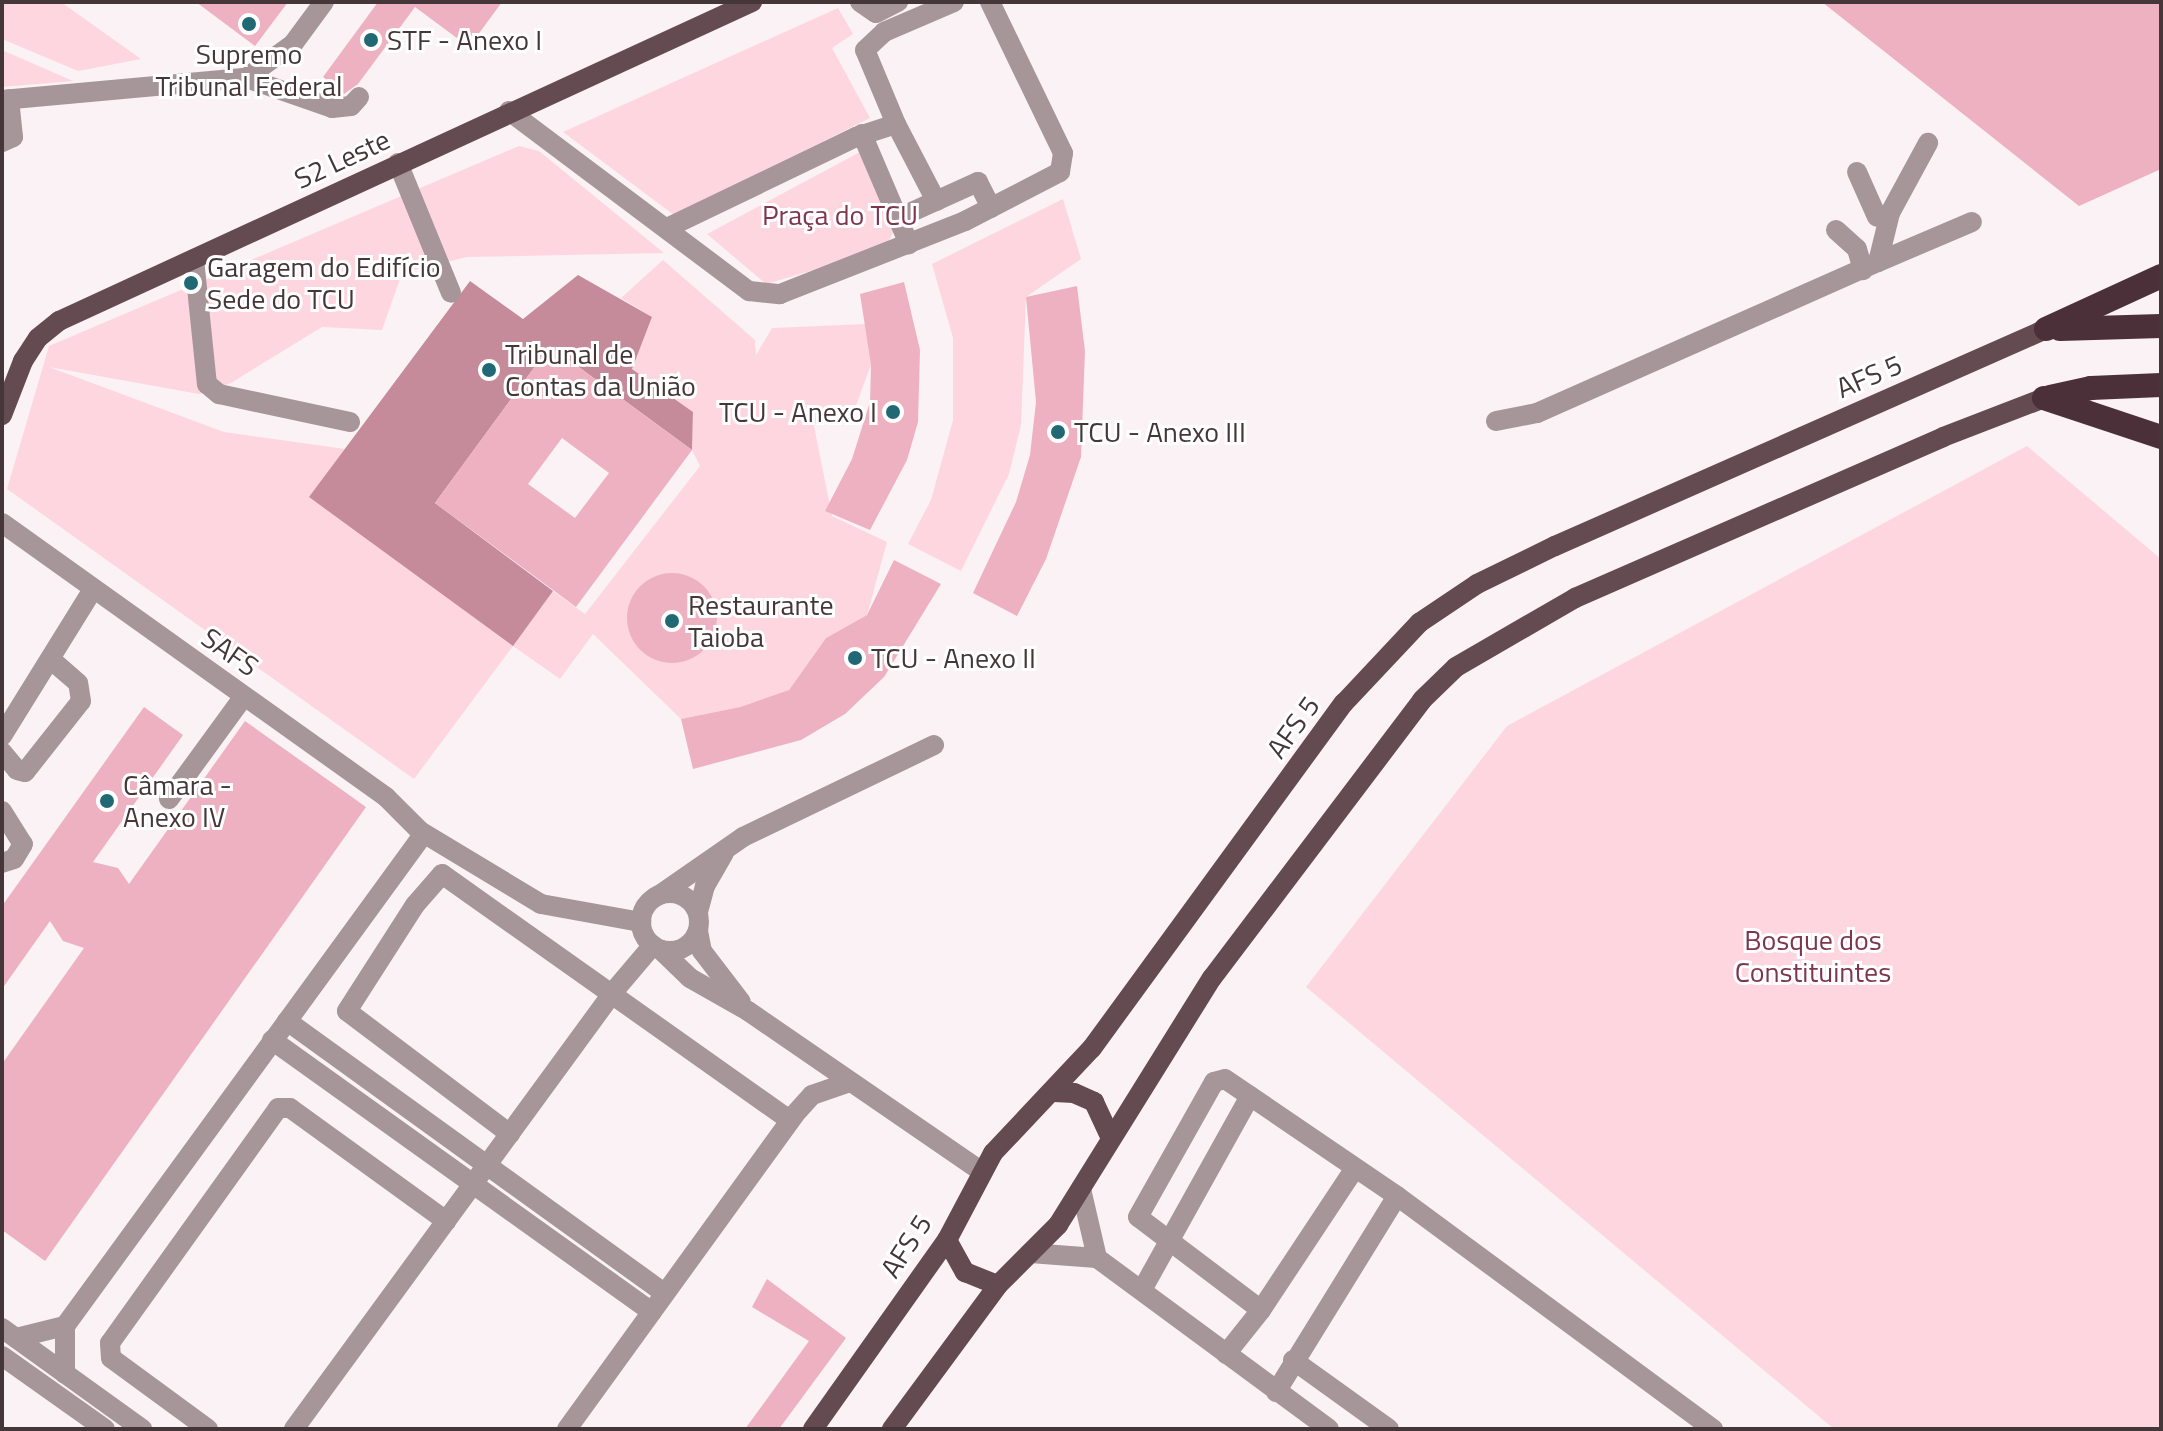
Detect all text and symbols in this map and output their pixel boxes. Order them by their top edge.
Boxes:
marker: Supremo Tribunal Federal [240,15,258,33]
place label: STF - Anexo I [387,23,542,57]
marker: STF - Anexo I [362,31,380,49]
place label: Supremo Tribunal Federal [156,37,342,103]
street label: S2 Leste [289,122,395,196]
park label: Praça do TCU [762,198,918,232]
place label: Garagem do Edifício Sede do TCU [207,250,441,316]
marker: Garagem do Edifício Sede do TCU [182,274,200,292]
place label: Tribunal de Contas da União [505,337,696,403]
street label: AFS 5 [1831,347,1907,405]
marker: Tribunal de Contas da União [480,361,498,379]
place label: TCU - Anexo I [719,395,877,429]
marker: TCU - Anexo I [884,403,902,421]
place label: TCU - Anexo III [1074,415,1246,449]
marker: TCU - Anexo III [1049,423,1067,441]
place label: Restaurante Taioba [688,588,834,654]
marker: Restaurante Taioba [663,612,681,630]
street label: SAFS [195,621,265,683]
place label: TCU - Anexo II [871,641,1036,675]
marker: TCU - Anexo II [846,649,864,667]
street label: AFS 5 [1259,690,1327,764]
place label: Câmara - Anexo IV [123,768,232,834]
marker: Câmara - Anexo IV [98,792,116,810]
park label: Bosque dos Constituintes [1735,923,1891,989]
street label: AFS 5 [873,1208,939,1284]

